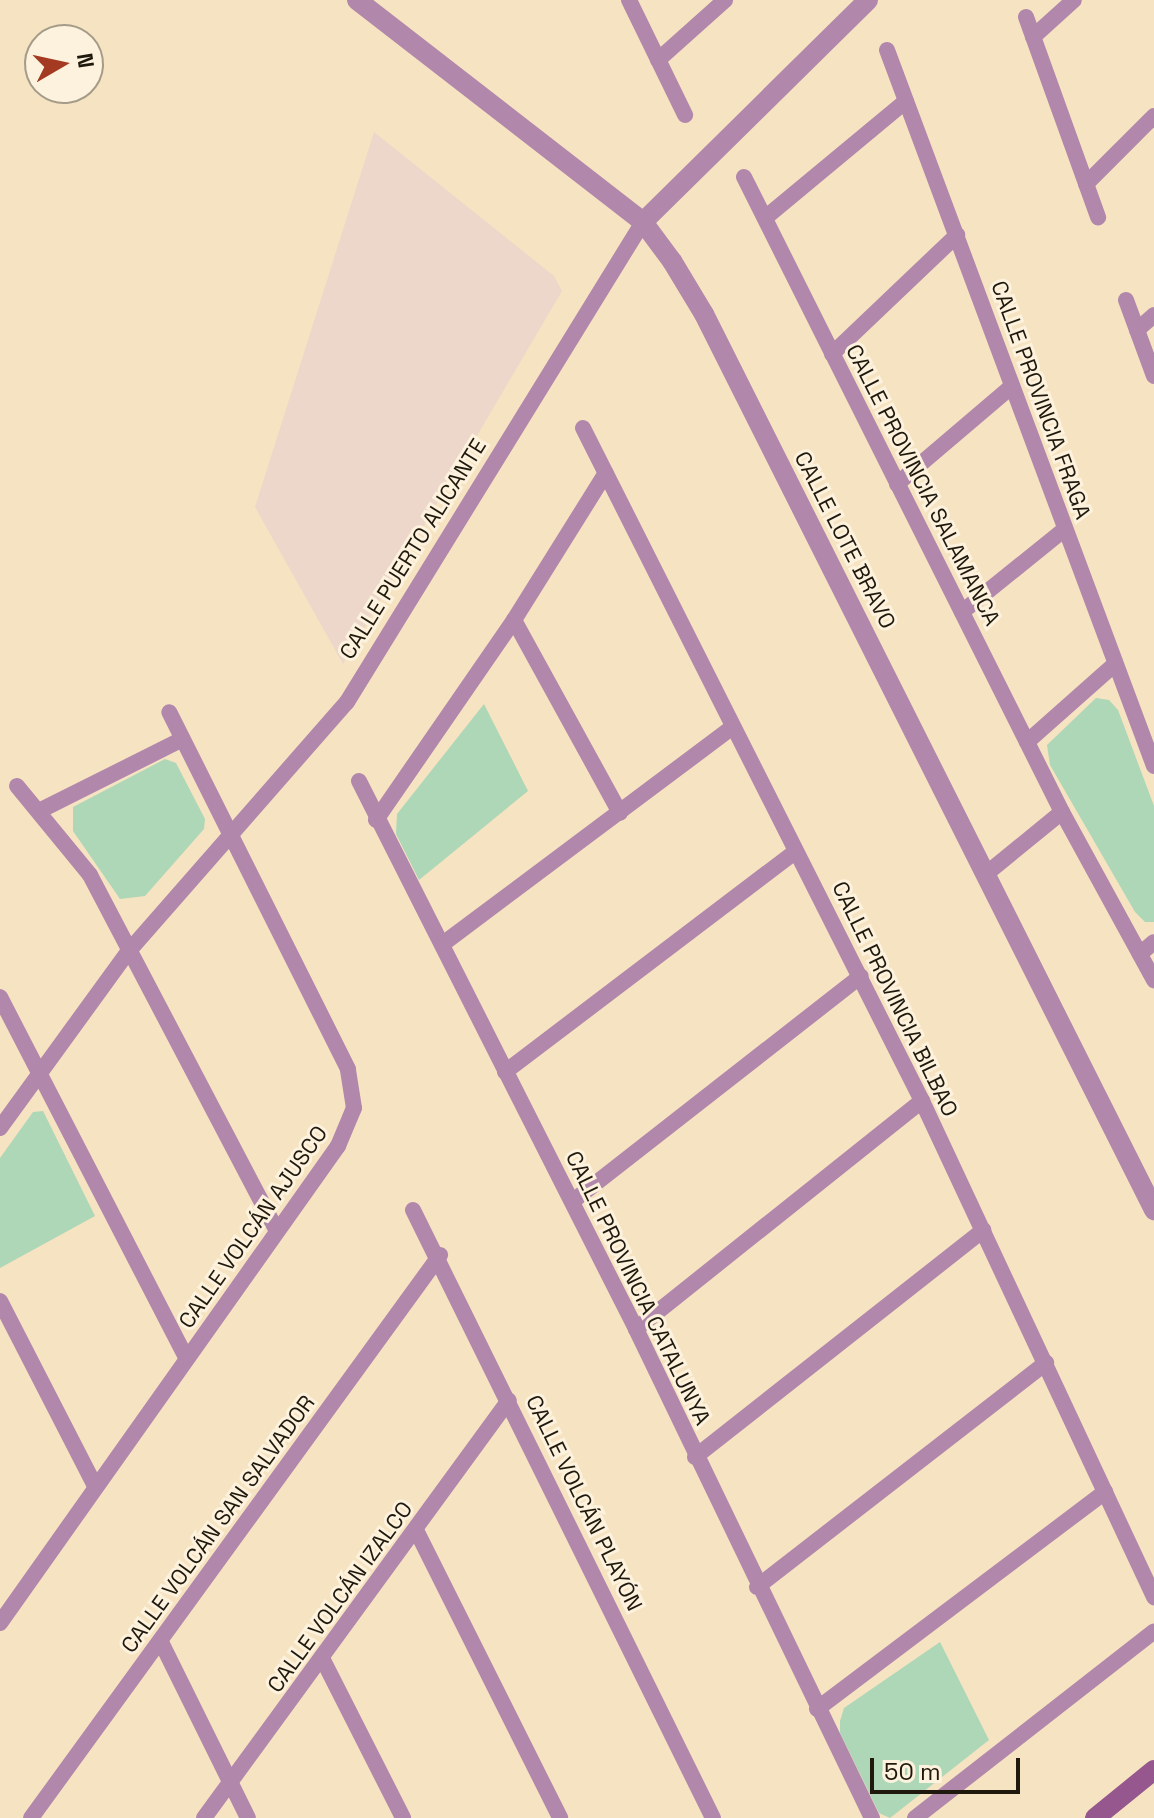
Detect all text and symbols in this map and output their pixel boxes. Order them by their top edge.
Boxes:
north arrow [24,24,104,104]
text: N [71,51,101,70]
street label: CALLE PROVINCIA FRAGA [986,277,1096,523]
street label: CALLE PROVINCIA SALAMANCA [840,340,1006,630]
street label: CALLE PUERTO ALICANTE [334,434,492,664]
street label: CALLE LOTE BRAVO [789,447,901,633]
street label: CALLE PROVINCIA BILBAO [826,877,964,1121]
street label: CALLE VOLCÁN AJUSCO [173,1121,333,1333]
street label: CALLE PROVINCIA CATALUNYA [560,1147,716,1429]
street label: CALLE VOLCÁN SAN SALVADOR [116,1390,320,1658]
street label: CALLE VOLCÁN PLAYÓN [520,1391,648,1615]
street label: CALLE VOLCÁN IZALCO [262,1496,418,1698]
scale bar [874,1742,1024,1792]
text: 50 m [884,1756,941,1787]

